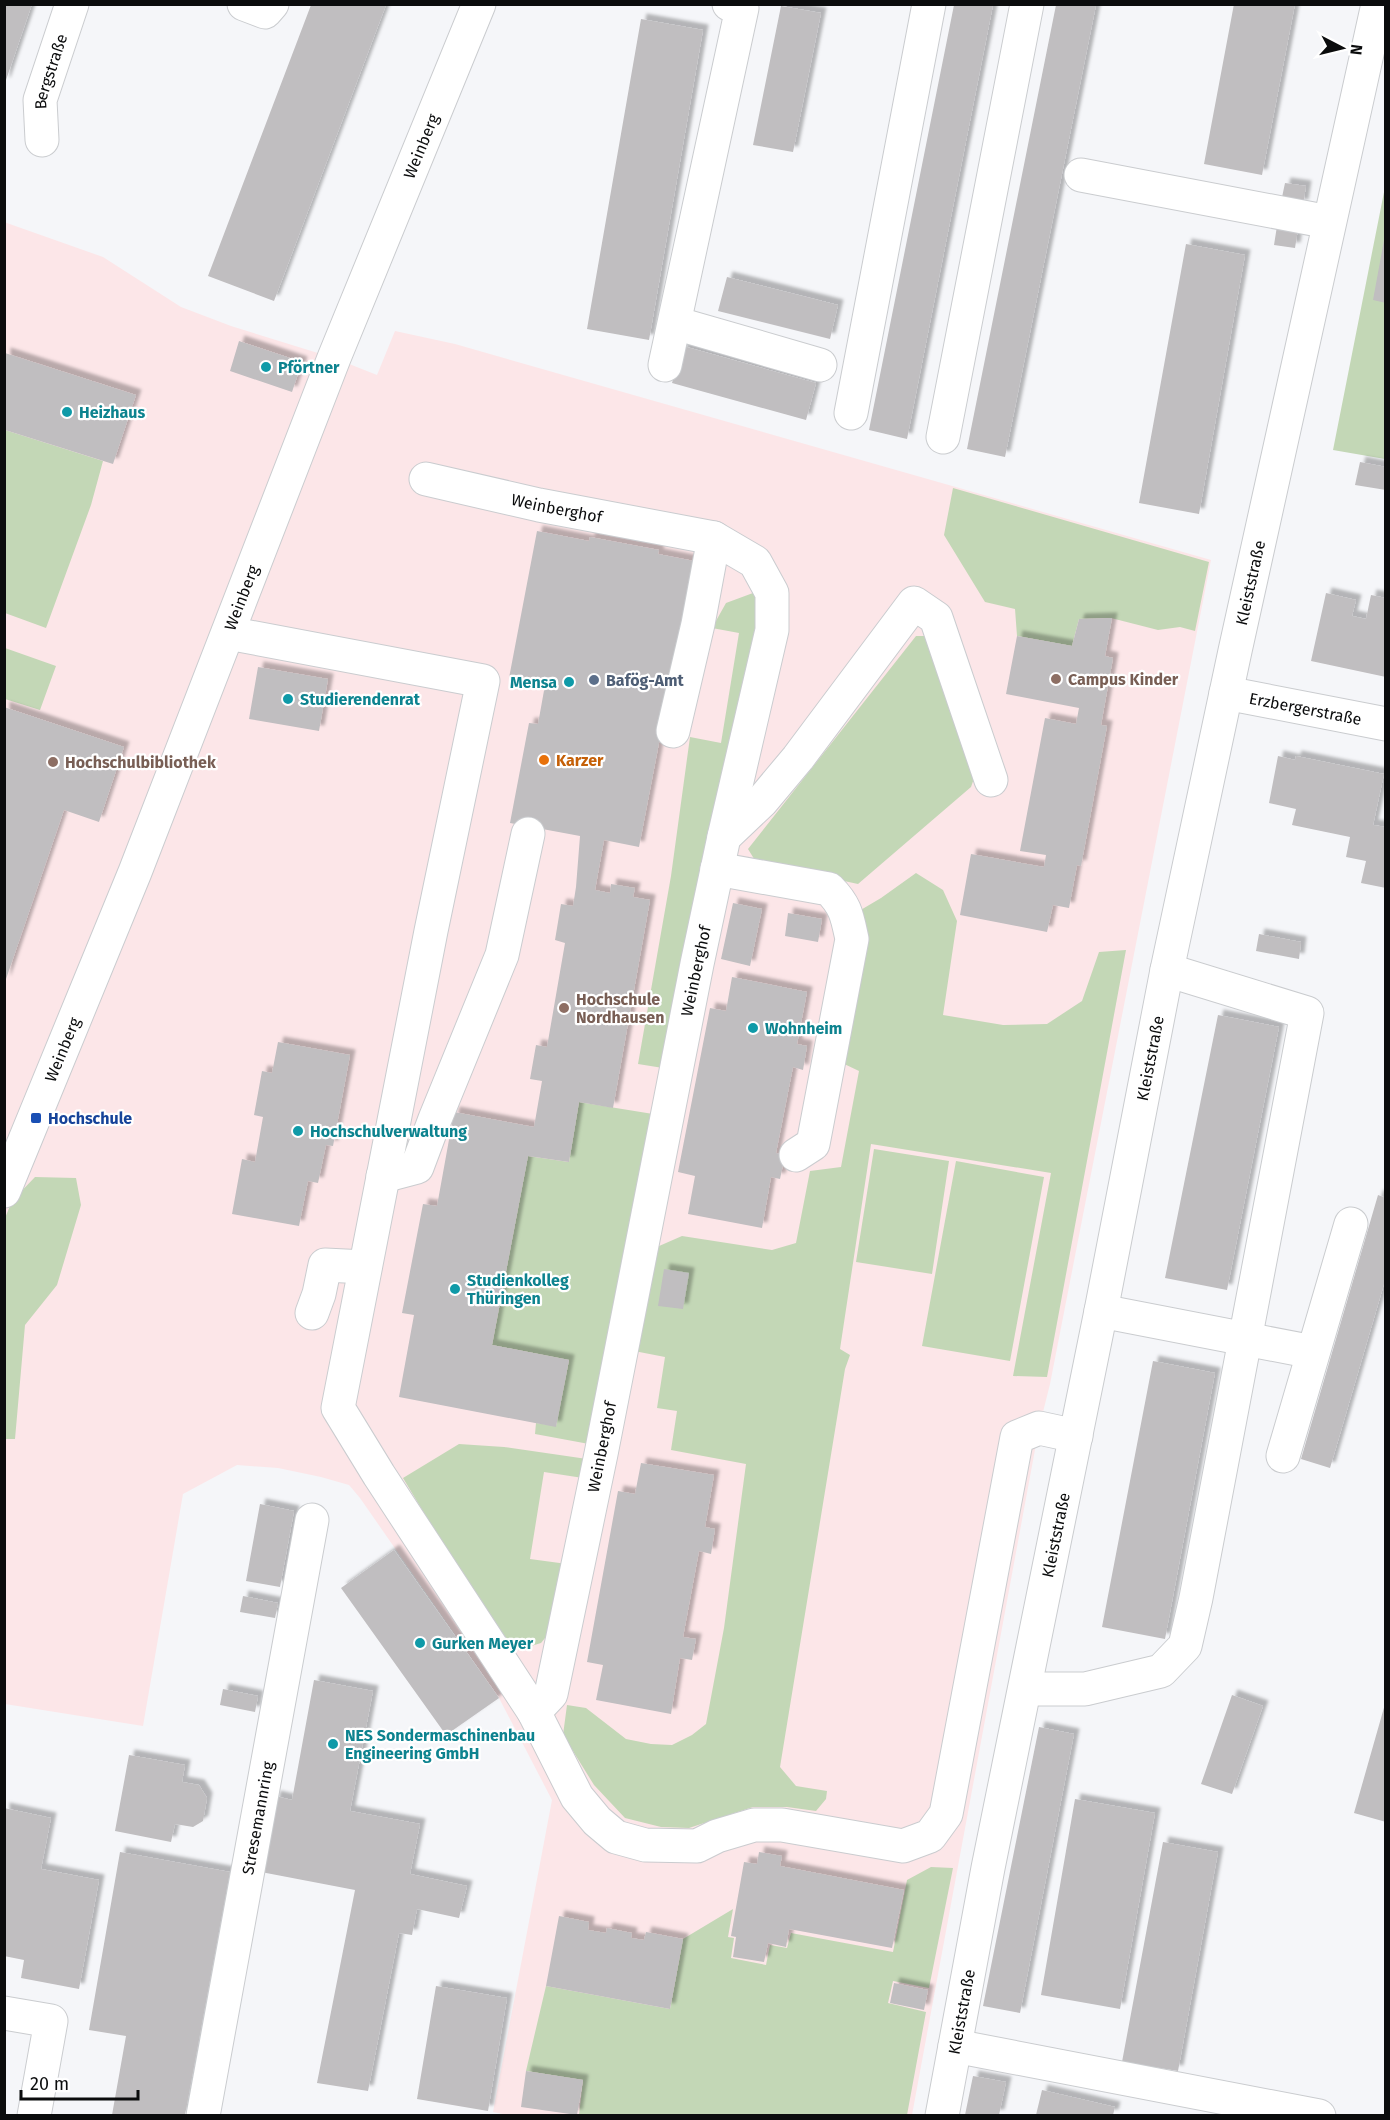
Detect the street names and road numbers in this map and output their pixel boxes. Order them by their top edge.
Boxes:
street label: Bergstraße [30,31,71,110]
street label: Weinberg [399,110,443,181]
street label: Weinberghof [509,489,605,527]
street label: Kleiststraße [1231,538,1269,627]
street label: Weinberg [220,562,263,633]
street label: Erzbergerstraße [1248,688,1363,729]
street label: Weinberghof [677,922,715,1018]
street label: Weinberg [40,1014,84,1085]
street label: Kleiststraße [1132,1014,1167,1102]
street label: Weinberghof [584,1398,620,1494]
street label: Kleiststraße [1038,1491,1073,1579]
street label: Stresemannring [238,1759,277,1876]
street label: Kleiststraße [944,1968,979,2056]

